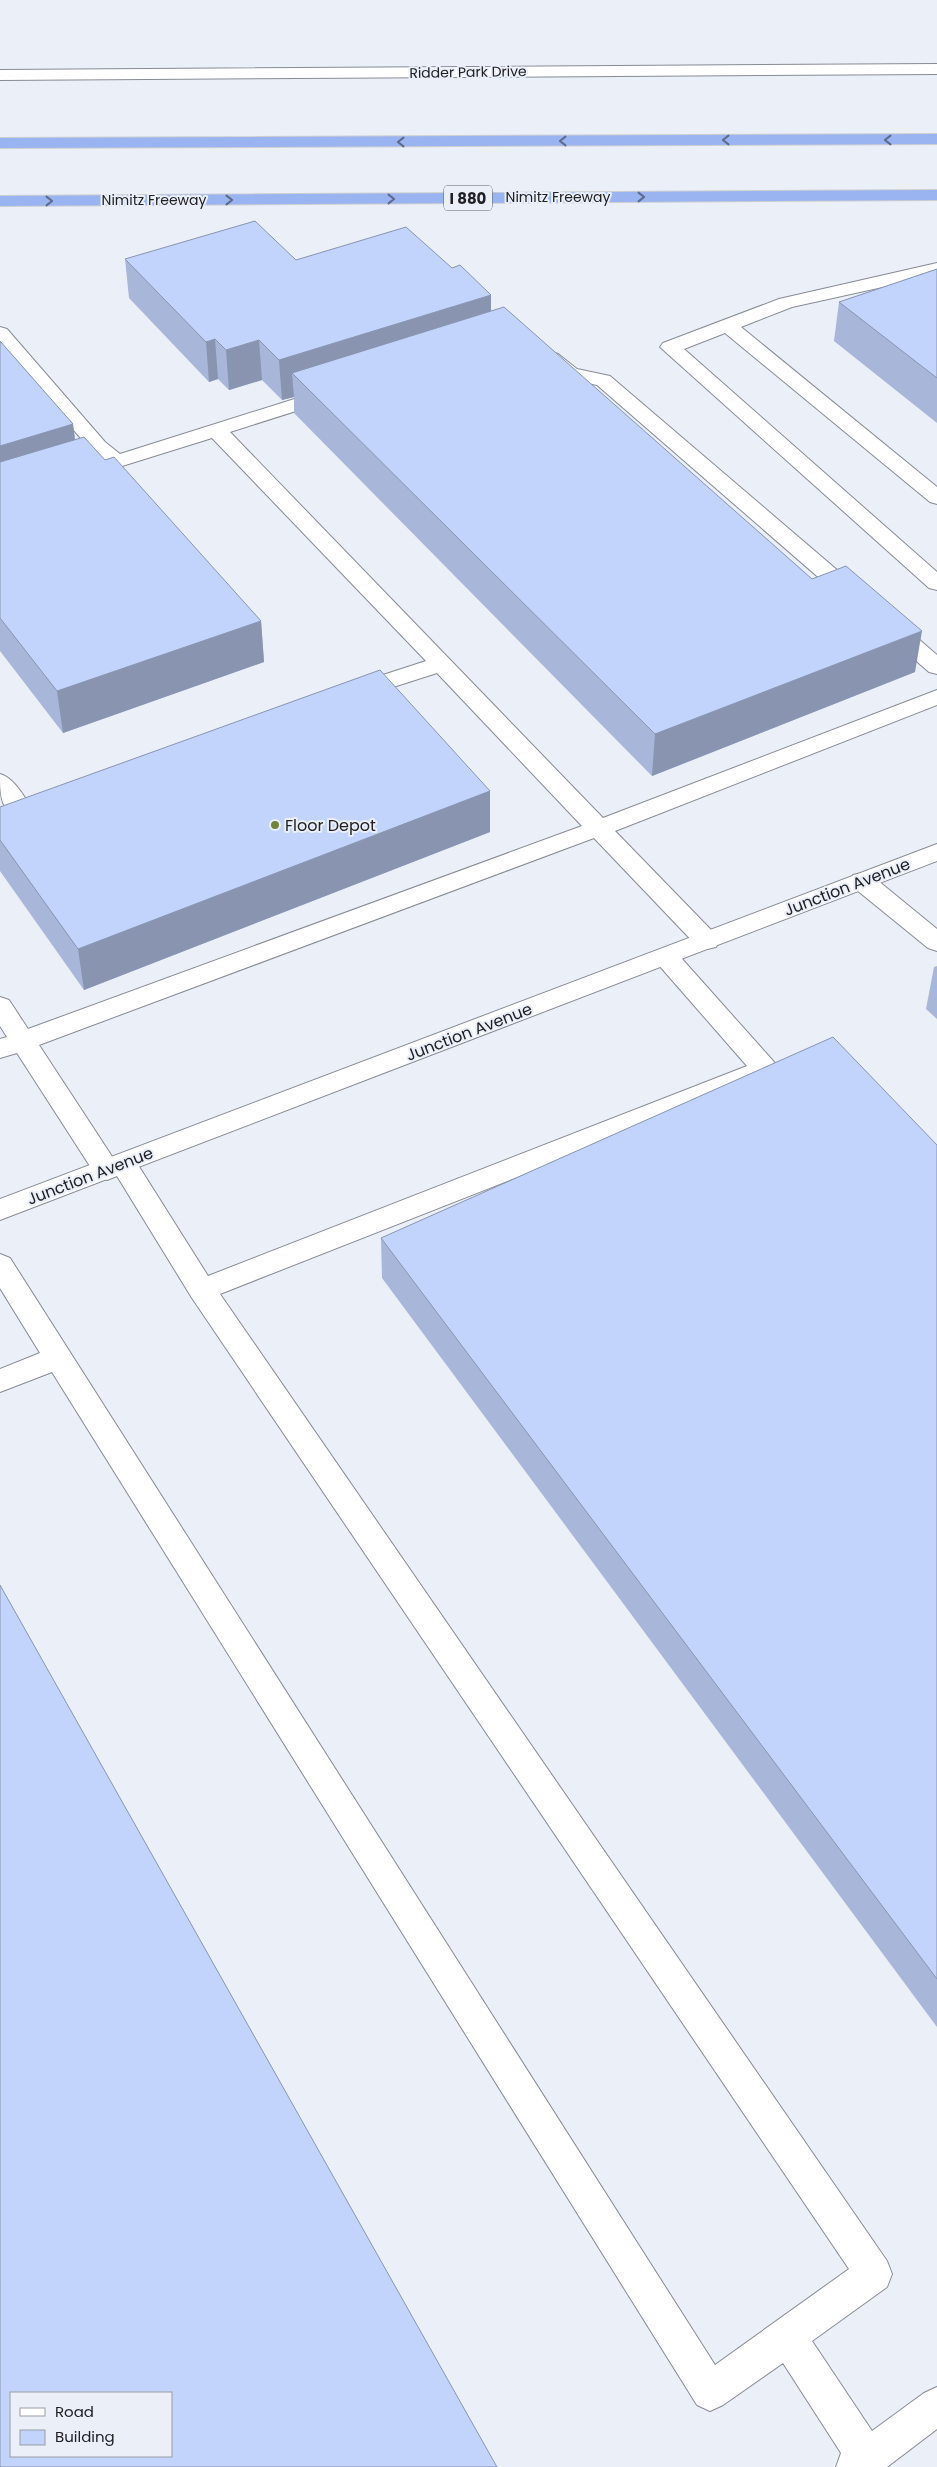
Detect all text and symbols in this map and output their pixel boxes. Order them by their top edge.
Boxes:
street label: Ridder Park Drive [409,61,527,83]
one-way arrow [722,135,730,145]
one-way arrow [884,135,892,145]
one-way arrow [559,136,567,146]
one-way arrow [397,137,404,147]
road number: I 880 [444,186,492,210]
street label: Nimitz Freeway [506,187,611,207]
street label: Nimitz Freeway [102,190,207,210]
one-way arrow [638,192,645,202]
one-way arrow [388,194,395,204]
one-way arrow [225,195,233,205]
one-way arrow [45,196,53,206]
place label: Floor Depot [285,814,376,837]
marker: Floor Depot [269,819,281,831]
street label: Junction Avenue [781,852,913,922]
street label: Junction Avenue [403,997,535,1067]
street label: Junction Avenue [24,1141,156,1211]
legend [10,2392,172,2457]
text: Road [55,2401,94,2422]
text: Building [55,2426,115,2447]

